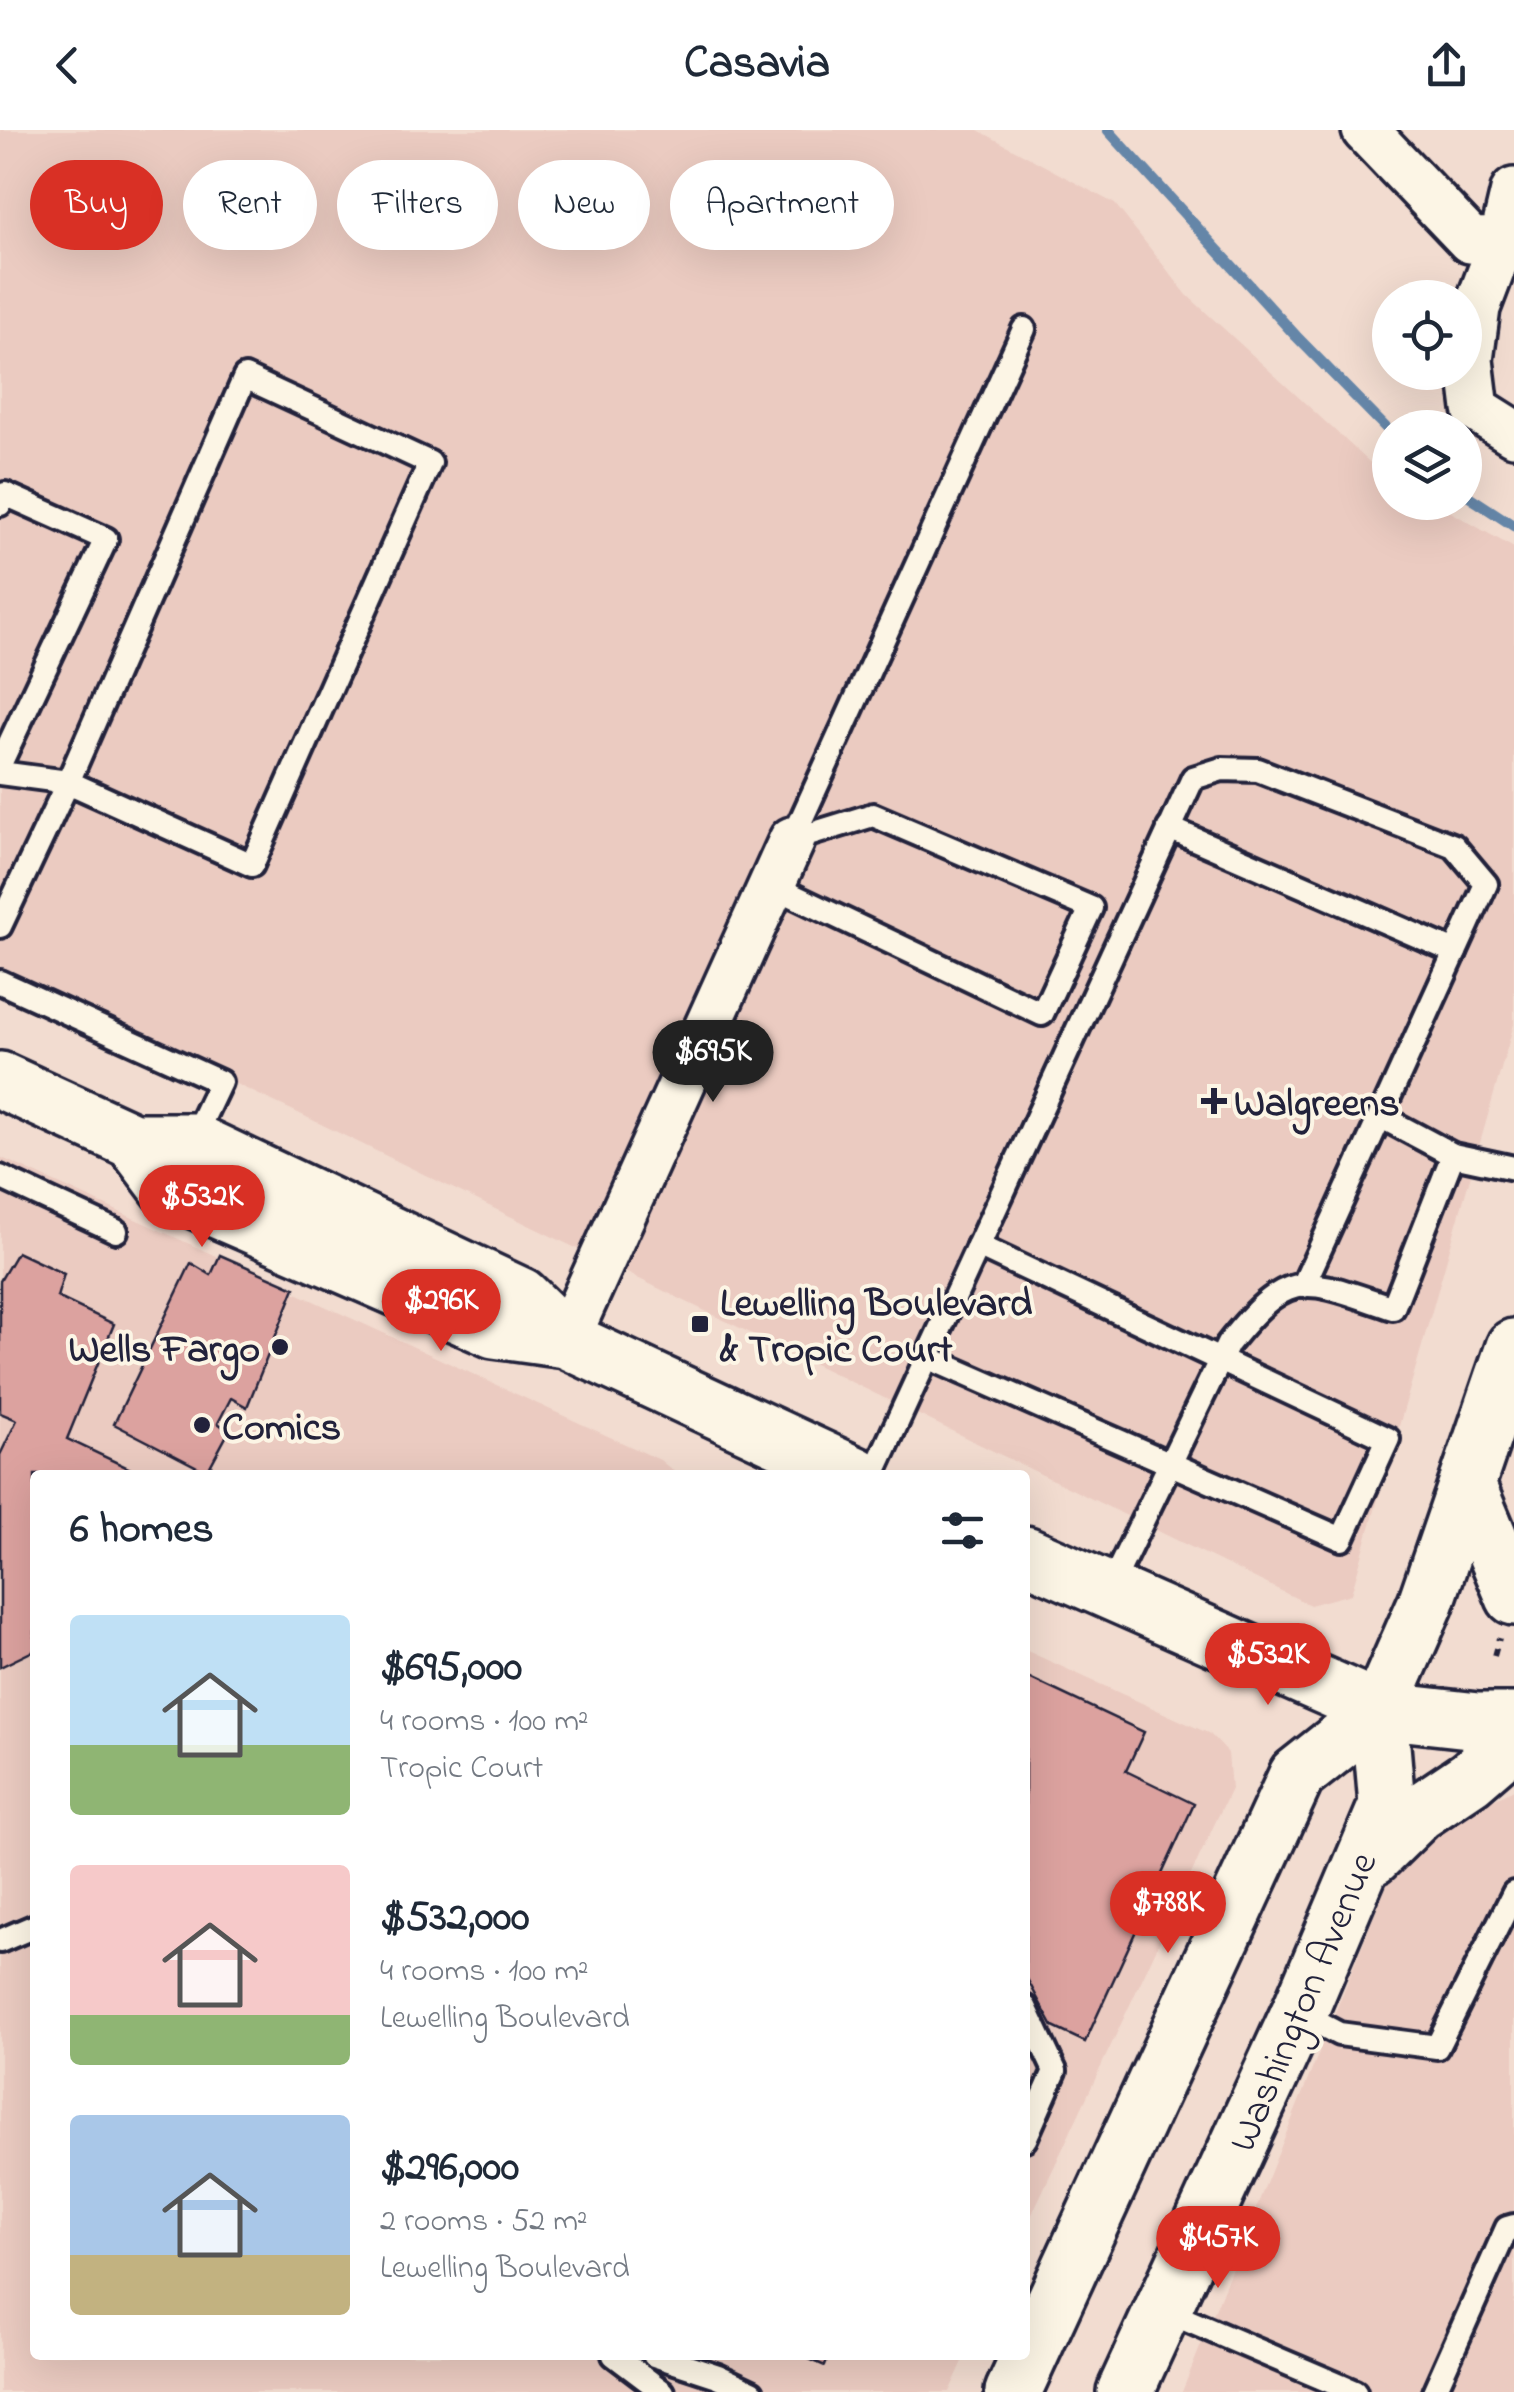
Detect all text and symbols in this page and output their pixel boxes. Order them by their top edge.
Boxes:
text: Casavia [684,32,830,98]
icon: back [40,38,95,93]
icon: share [1419,38,1474,93]
chip: Buy [30,160,163,250]
chip: Rent [183,160,317,250]
chip: Filters [337,160,498,250]
chip: New [518,160,650,250]
chip: Apartment [670,160,894,250]
map controls [1372,280,1482,520]
button: locate [1372,280,1482,390]
button: layers [1372,410,1482,520]
pin: $695K [643,1020,783,1105]
text: $695K [675,1029,751,1076]
place label: Walgreens [1234,1076,1400,1135]
marker: Walgreens [1203,1090,1225,1112]
pin: $532K [132,1165,272,1250]
text: $532K [161,1174,243,1221]
pin: $296K [371,1269,511,1354]
place label: Lewelling Boulevard & Tropic Court [719,1276,1033,1381]
text: $296K [404,1278,478,1325]
marker: Lewelling Boulevard & Tropic Court [689,1313,711,1335]
place label: Wells Fargo [69,1322,260,1381]
marker: Wells Fargo [269,1336,291,1358]
place label: Comics [222,1400,341,1459]
marker: Comics [191,1414,213,1436]
text: 6 homes [70,1500,214,1561]
icon: filters [935,1503,990,1558]
pin: $532K [1198,1623,1338,1708]
text: $532K [1227,1632,1309,1679]
text: $695,000 [380,1638,522,1699]
icon: home [150,1655,270,1775]
text: 4 rooms · 100 m² [380,1699,588,1746]
text: Tropic Court [380,1746,543,1793]
street label: Washington Avenue [1215,1844,1395,2162]
pin: $788K [1098,1871,1238,1956]
text: $788K [1132,1880,1204,1927]
text: $532,000 [380,1888,529,1949]
icon: home [150,1905,270,2025]
text: 4 rooms · 100 m² [380,1949,588,1996]
text: Lewelling Boulevard [380,1996,630,2043]
text: $296,000 [380,2138,519,2199]
icon: home [150,2155,270,2275]
text: 2 rooms · 52 m² [380,2199,588,2246]
pin: $457K [1148,2206,1288,2291]
text: $457K [1178,2215,1258,2262]
text: Lewelling Boulevard [380,2246,630,2293]

